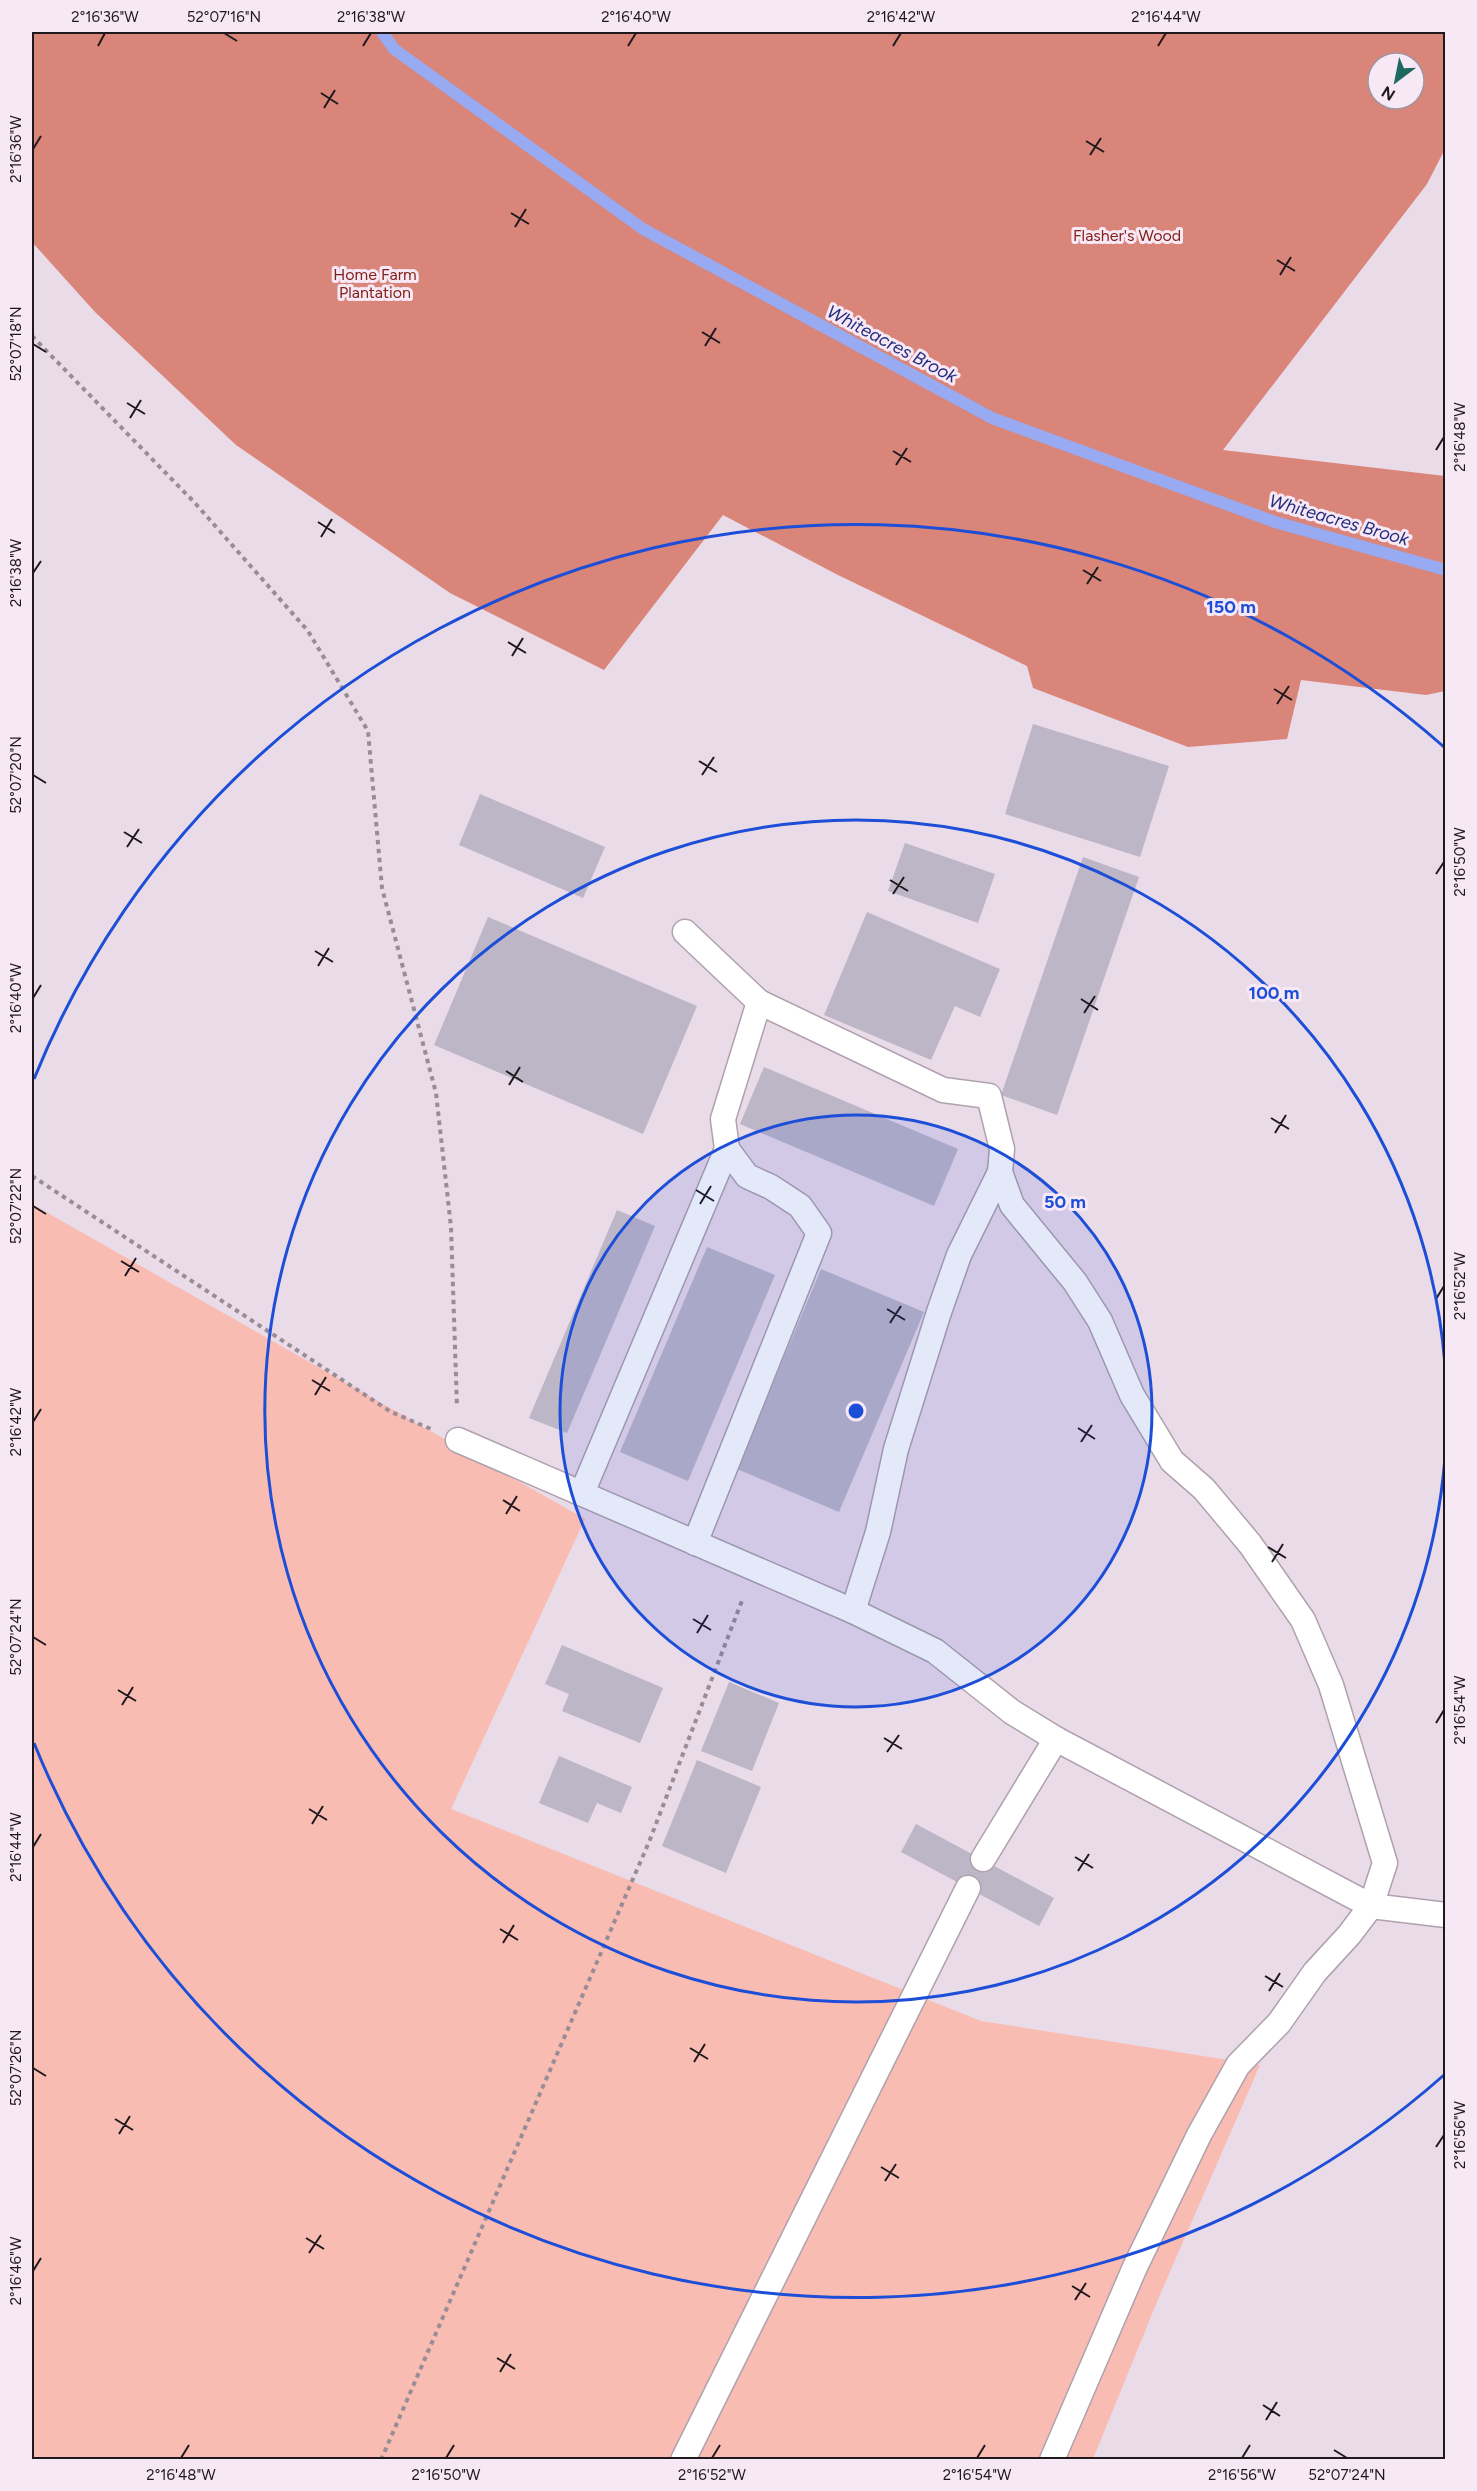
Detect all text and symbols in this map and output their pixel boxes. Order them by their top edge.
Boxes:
text: 2°16'36"W [71,8,139,26]
text: 52°07'16"N [187,8,261,26]
text: 2°16'38"W [337,8,406,26]
text: 2°16'40"W [601,8,671,26]
text: 2°16'42"W [867,8,936,26]
text: 2°16'44"W [1131,8,1201,26]
north arrow [1366,51,1426,111]
text: N [1378,82,1399,105]
text: 2°16'36"W [7,115,25,183]
park label: Flasher's Wood [1073,226,1181,245]
park label: Home Farm Plantation [333,265,417,302]
water label: Whiteacres Brook [823,300,962,388]
text: 52°07'18"N [7,306,25,382]
text: 2°16'48"W [1451,402,1469,472]
water label: Whiteacres Brook [1267,490,1413,551]
text: 2°16'38"W [7,538,25,607]
text: 150 m [1206,596,1256,618]
text: 52°07'20"N [7,736,25,814]
text: 2°16'50"W [1451,827,1469,897]
text: 2°16'40"W [7,963,25,1033]
text: 100 m [1249,982,1299,1004]
text: 52°07'22"N [7,1168,25,1244]
text: 50 m [1044,1191,1086,1213]
text: 2°16'52"W [1451,1251,1469,1320]
text: 2°16'42"W [7,1387,25,1456]
centre of rings [846,1401,866,1421]
text: 52°07'24"N [7,1598,25,1676]
text: 2°16'54"W [1451,1675,1469,1744]
text: 2°16'44"W [7,1812,25,1882]
text: 52°07'26"N [7,2030,25,2106]
text: 2°16'56"W [1451,2100,1469,2169]
text: 2°16'46"W [7,2236,25,2305]
text: 2°16'48"W [146,2466,216,2484]
text: 2°16'50"W [411,2466,481,2484]
text: 2°16'52"W [678,2466,747,2484]
text: 2°16'54"W [943,2466,1012,2484]
text: 2°16'56"W [1208,2466,1277,2484]
text: 52°07'24"N [1308,2466,1386,2484]

